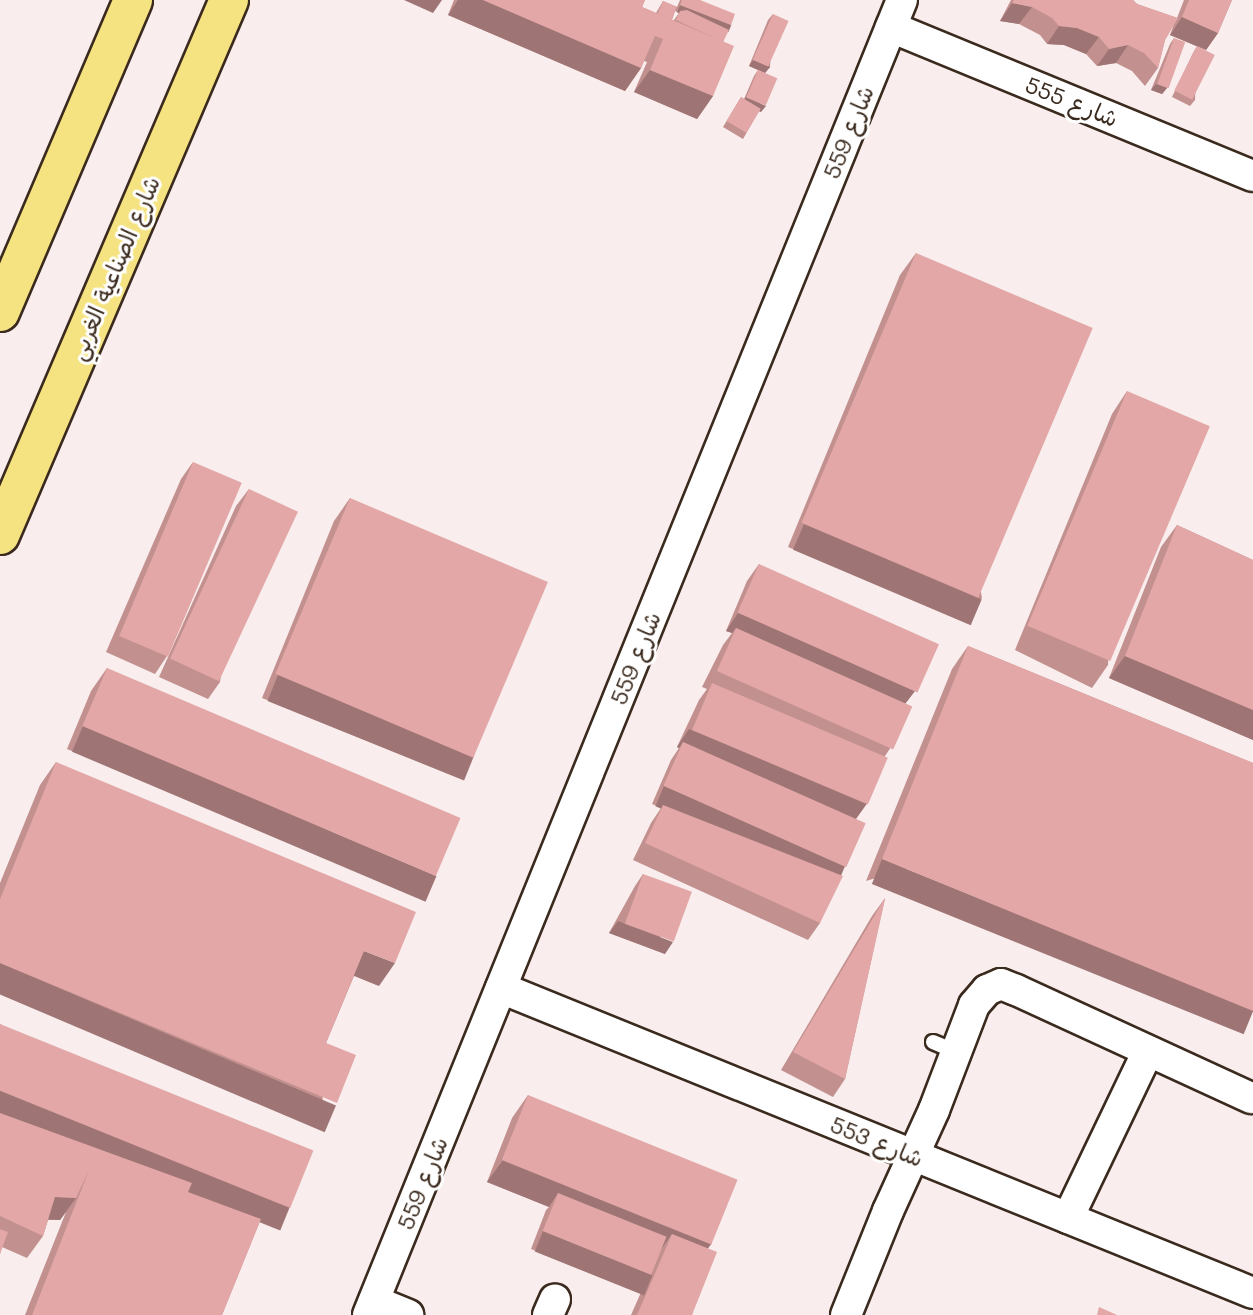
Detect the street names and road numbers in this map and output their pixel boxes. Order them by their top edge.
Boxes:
street label: شارع 555 [1022,70,1122,132]
street label: شارع 559 [817,82,879,182]
street label: شارع الصناعية الغربي [63,172,165,364]
street label: شارع 559 [604,608,666,708]
street label: شارع 553 [827,1110,927,1172]
street label: شارع 559 [391,1133,453,1233]

